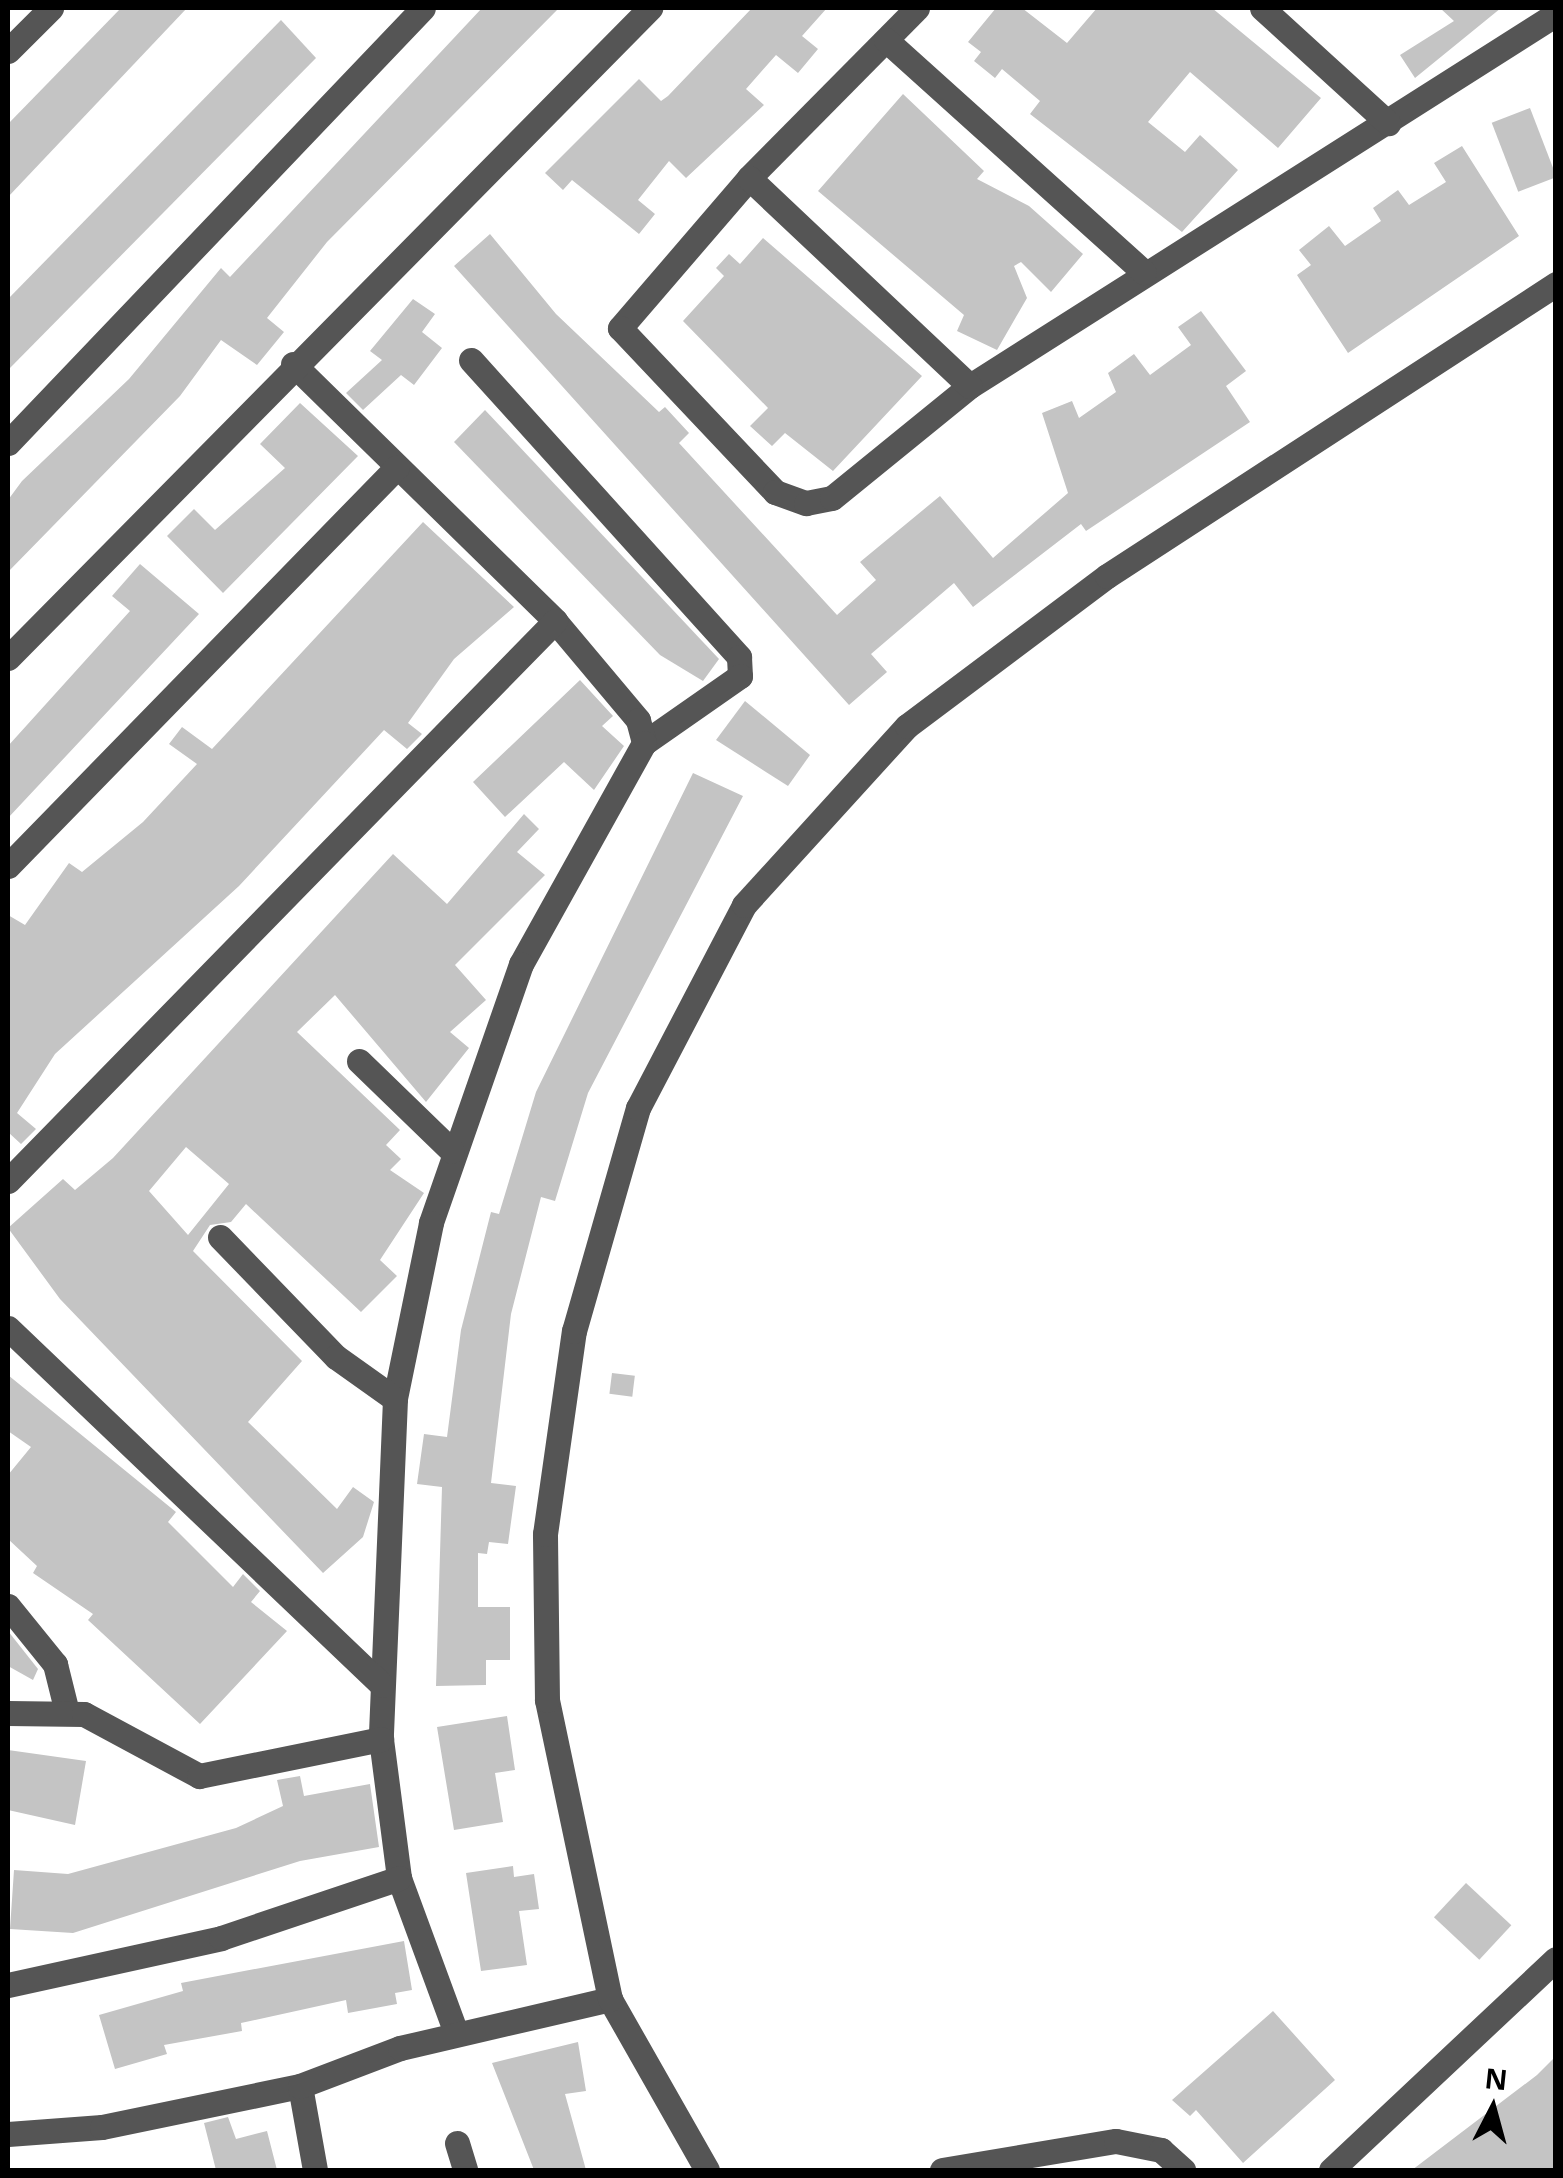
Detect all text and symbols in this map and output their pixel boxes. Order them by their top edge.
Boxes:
north arrow [1443,2058,1543,2158]
text: N [1483,2058,1509,2098]

